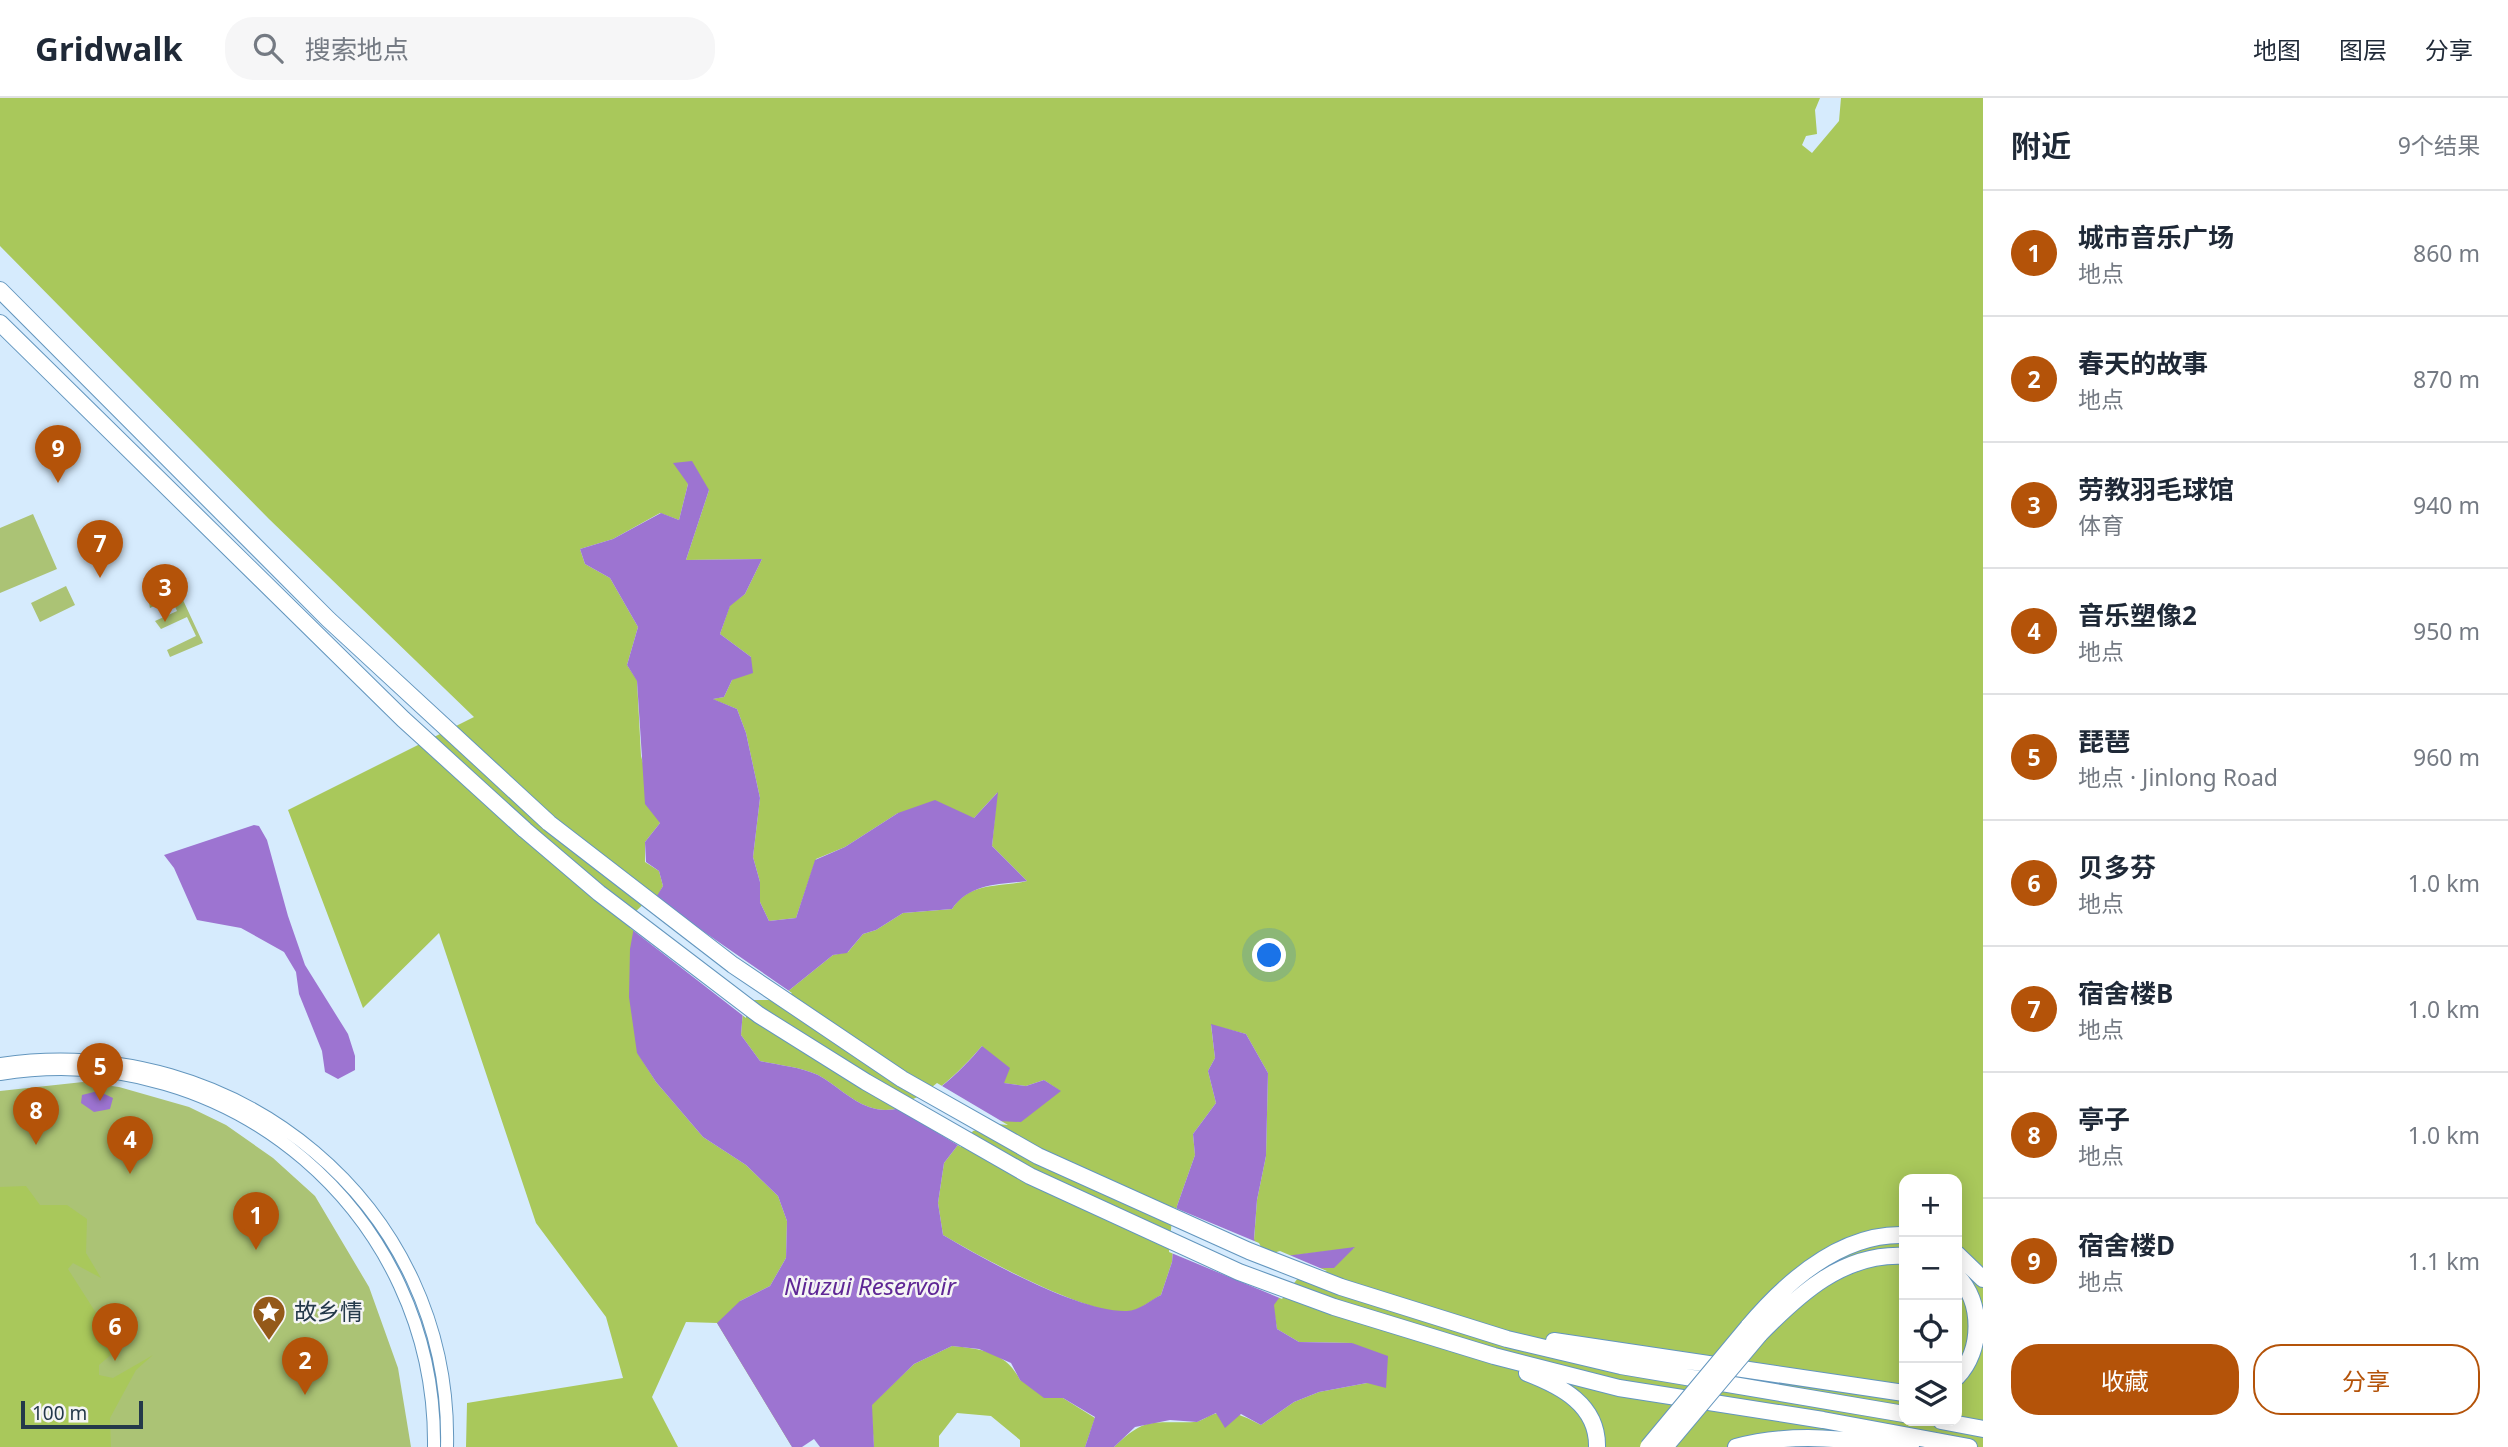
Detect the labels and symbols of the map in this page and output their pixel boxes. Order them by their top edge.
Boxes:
pin: 9 [35,425,81,483]
pin: 7 [77,520,123,578]
pin: 3 [142,564,188,622]
your location [1252,938,1286,972]
pin: 5 [77,1043,123,1101]
pin: 8 [13,1087,59,1145]
pin: 4 [107,1116,153,1174]
pin: 1 [233,1192,279,1250]
water label: Niuzui Reservoir [784,1269,958,1302]
place icon: 故乡情 [250,1293,288,1342]
place label: 故乡情 [294,1295,363,1327]
pin: 6 [92,1303,138,1361]
pin: 2 [282,1337,328,1395]
scale bar [21,1398,144,1430]

